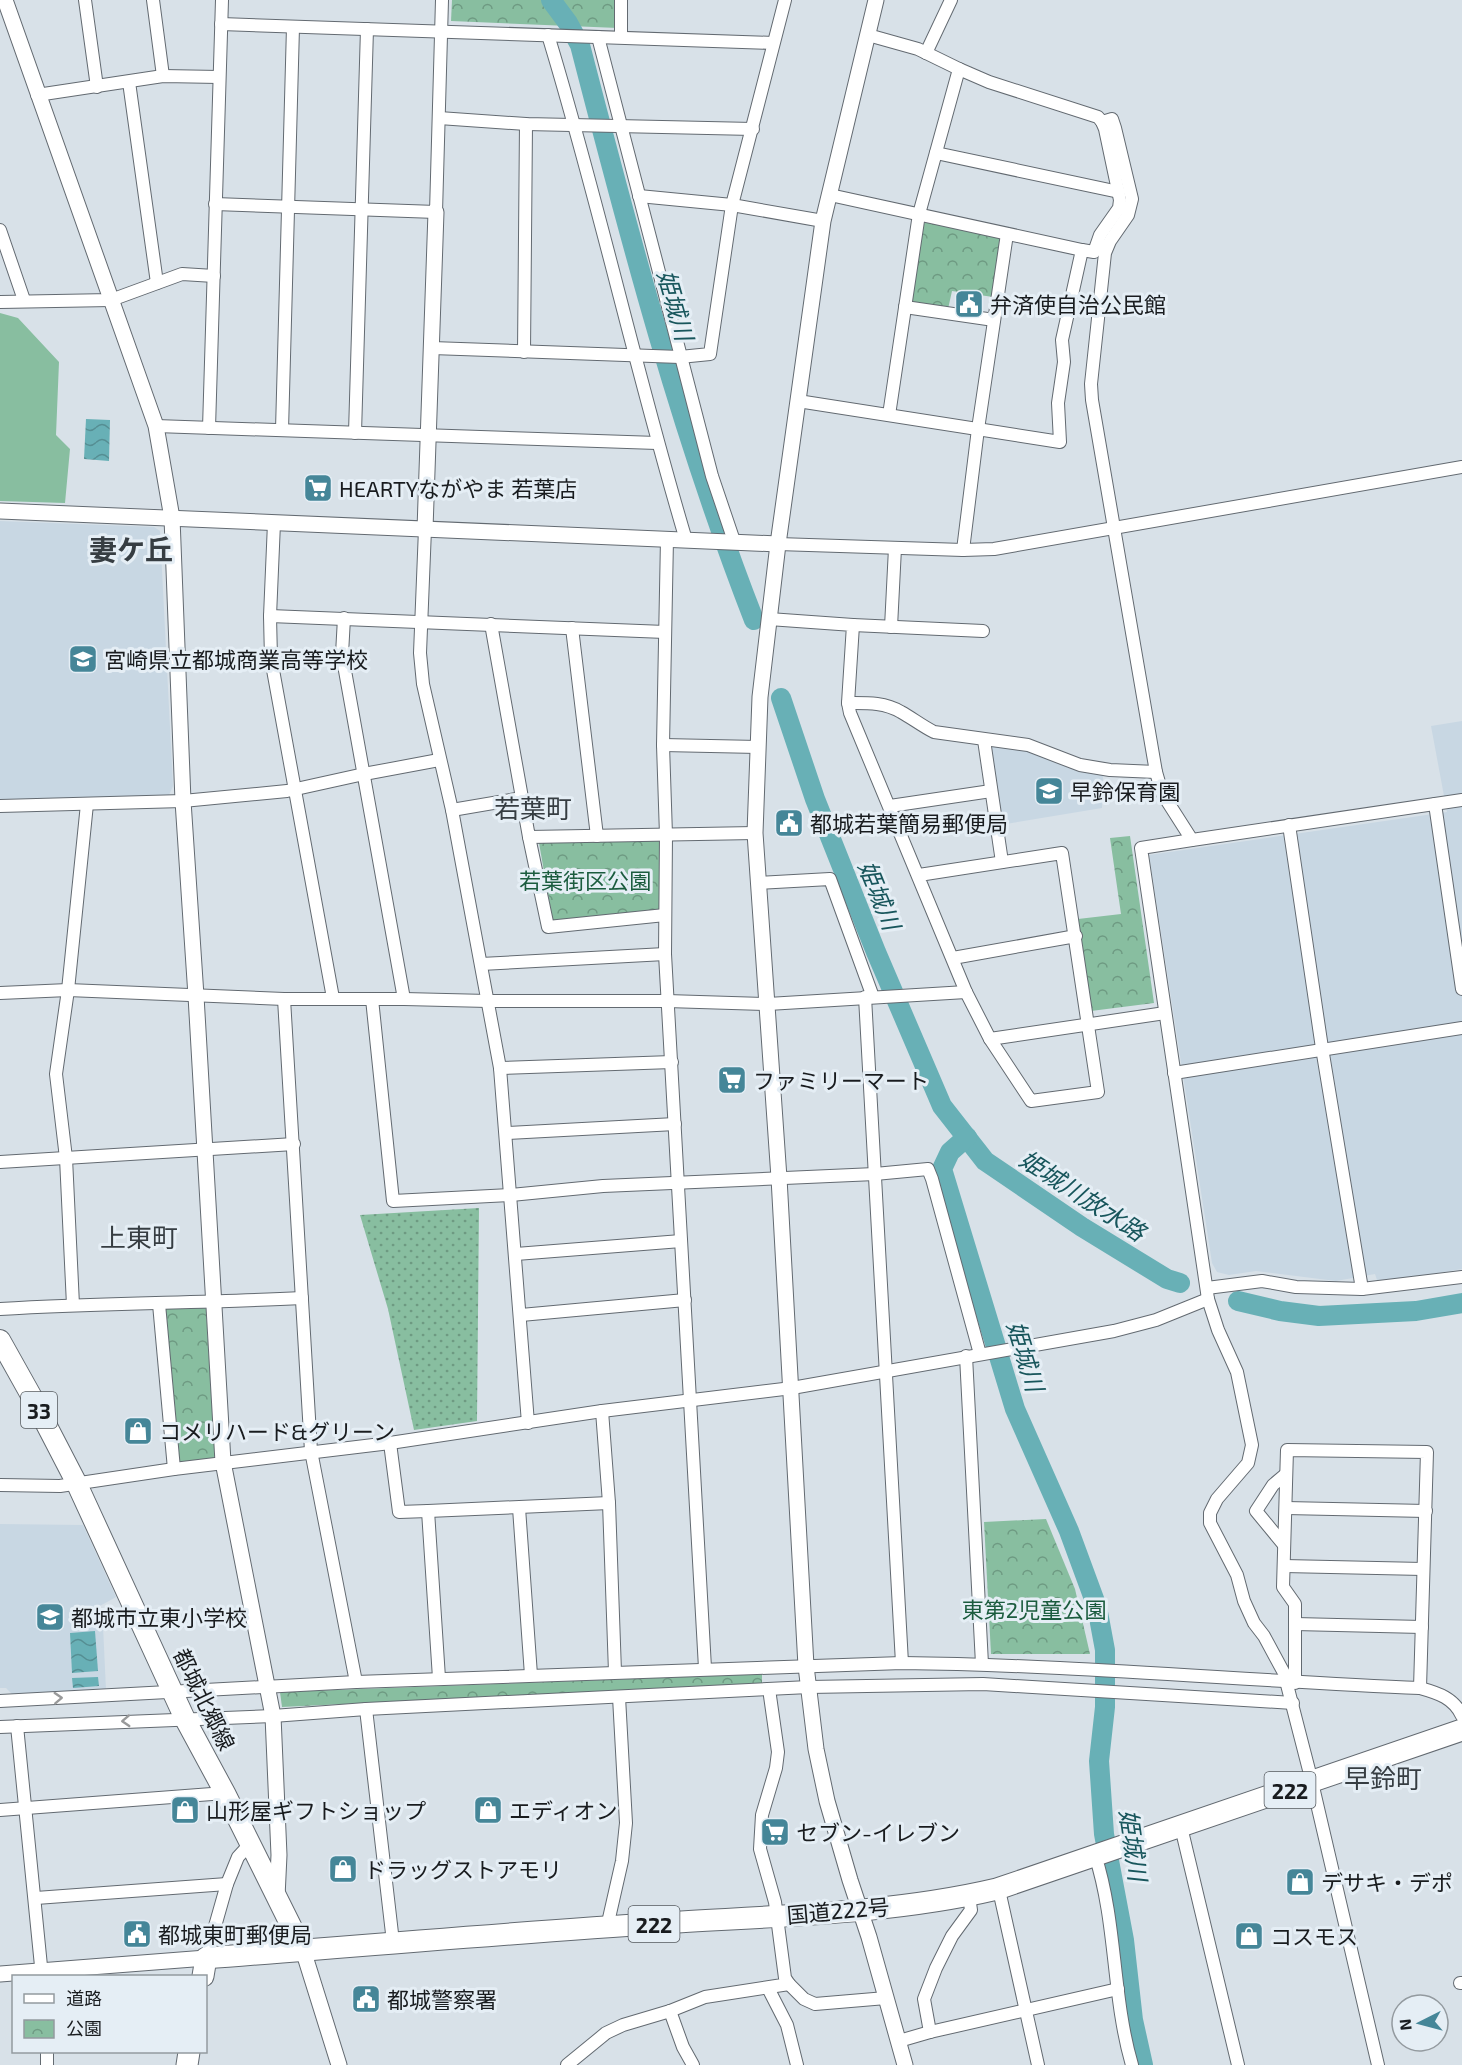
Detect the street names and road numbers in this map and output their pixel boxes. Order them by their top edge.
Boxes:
road number: 33 [21,1392,57,1428]
street label: 都城北郷線 [169,1644,241,1754]
road number: 222 [1264,1772,1316,1808]
street label: 国道222号 [786,1893,890,1927]
road number: 222 [628,1906,680,1942]

